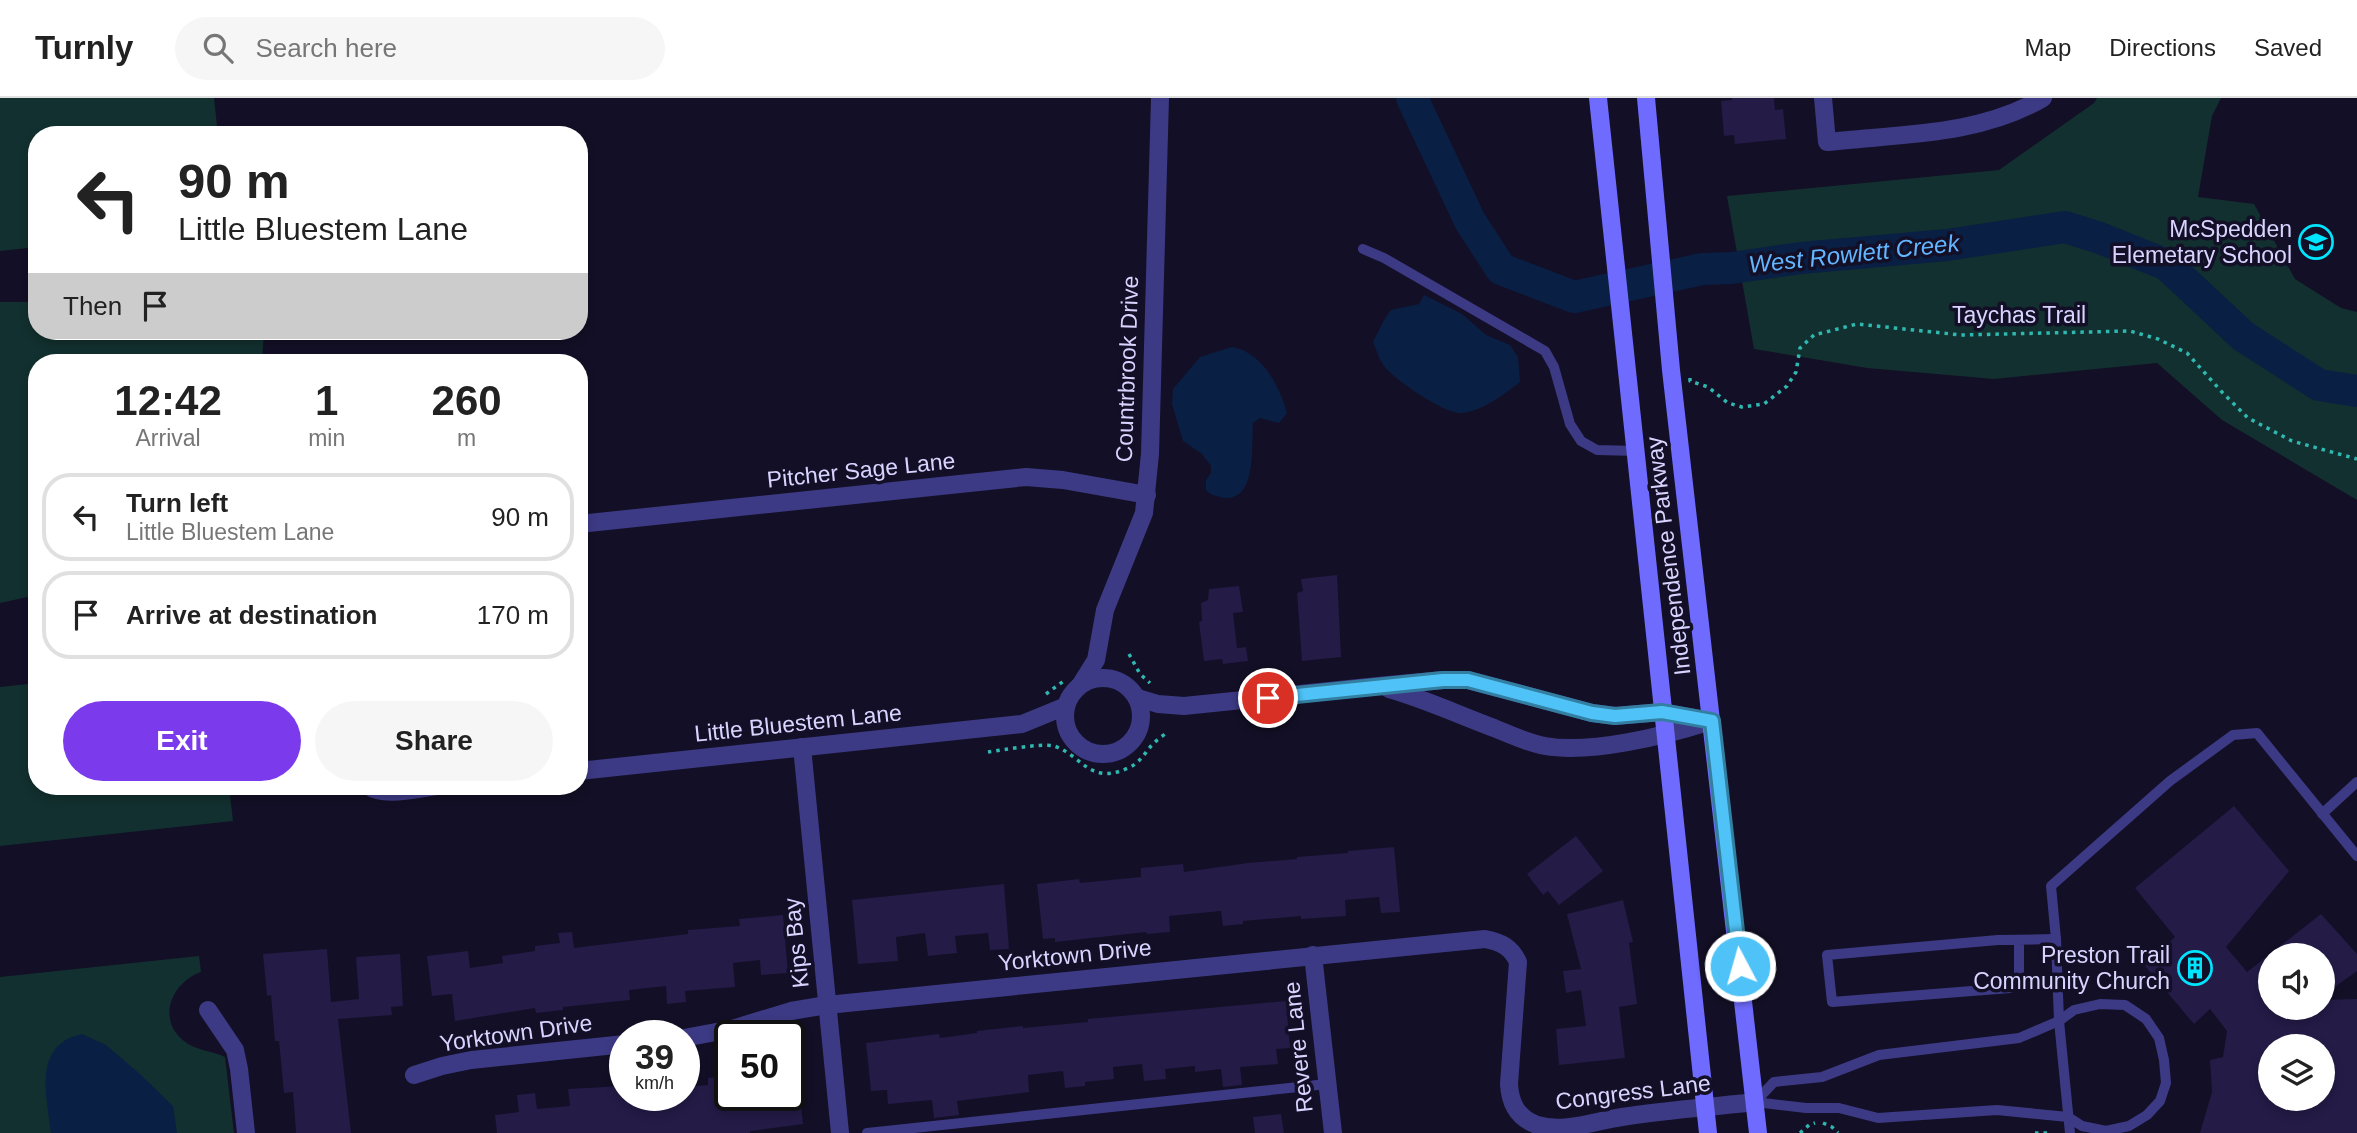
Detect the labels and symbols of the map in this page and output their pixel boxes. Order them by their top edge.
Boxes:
place label: McSpedden Elemetary School [2112,216,2292,268]
school or university icon: McSpedden Elemetary School [2297,223,2335,261]
water label: West Rowlett Creek [1747,229,1963,278]
street label: Countrbrook Drive [1111,275,1143,463]
street label: Taychas Trail [1952,302,2086,328]
street label: Independence Parkway [1640,435,1696,677]
street label: Pitcher Sage Lane [766,447,956,493]
pin [1238,668,1298,728]
street label: Little Bluestem Lane [693,699,903,747]
street label: Kips Bay [778,896,814,989]
position arrow [1703,929,1777,1003]
street label: Yorktown Drive [997,934,1153,976]
place label: Preston Trail Community Church [1973,942,2170,994]
building icon: Preston Trail Community Church [2176,949,2214,987]
street label: Revere Lane [1278,980,1318,1114]
street label: Yorktown Drive [438,1009,594,1057]
speed limit sign: 50 [714,1020,805,1111]
street label: Congress Lane [1554,1070,1712,1114]

